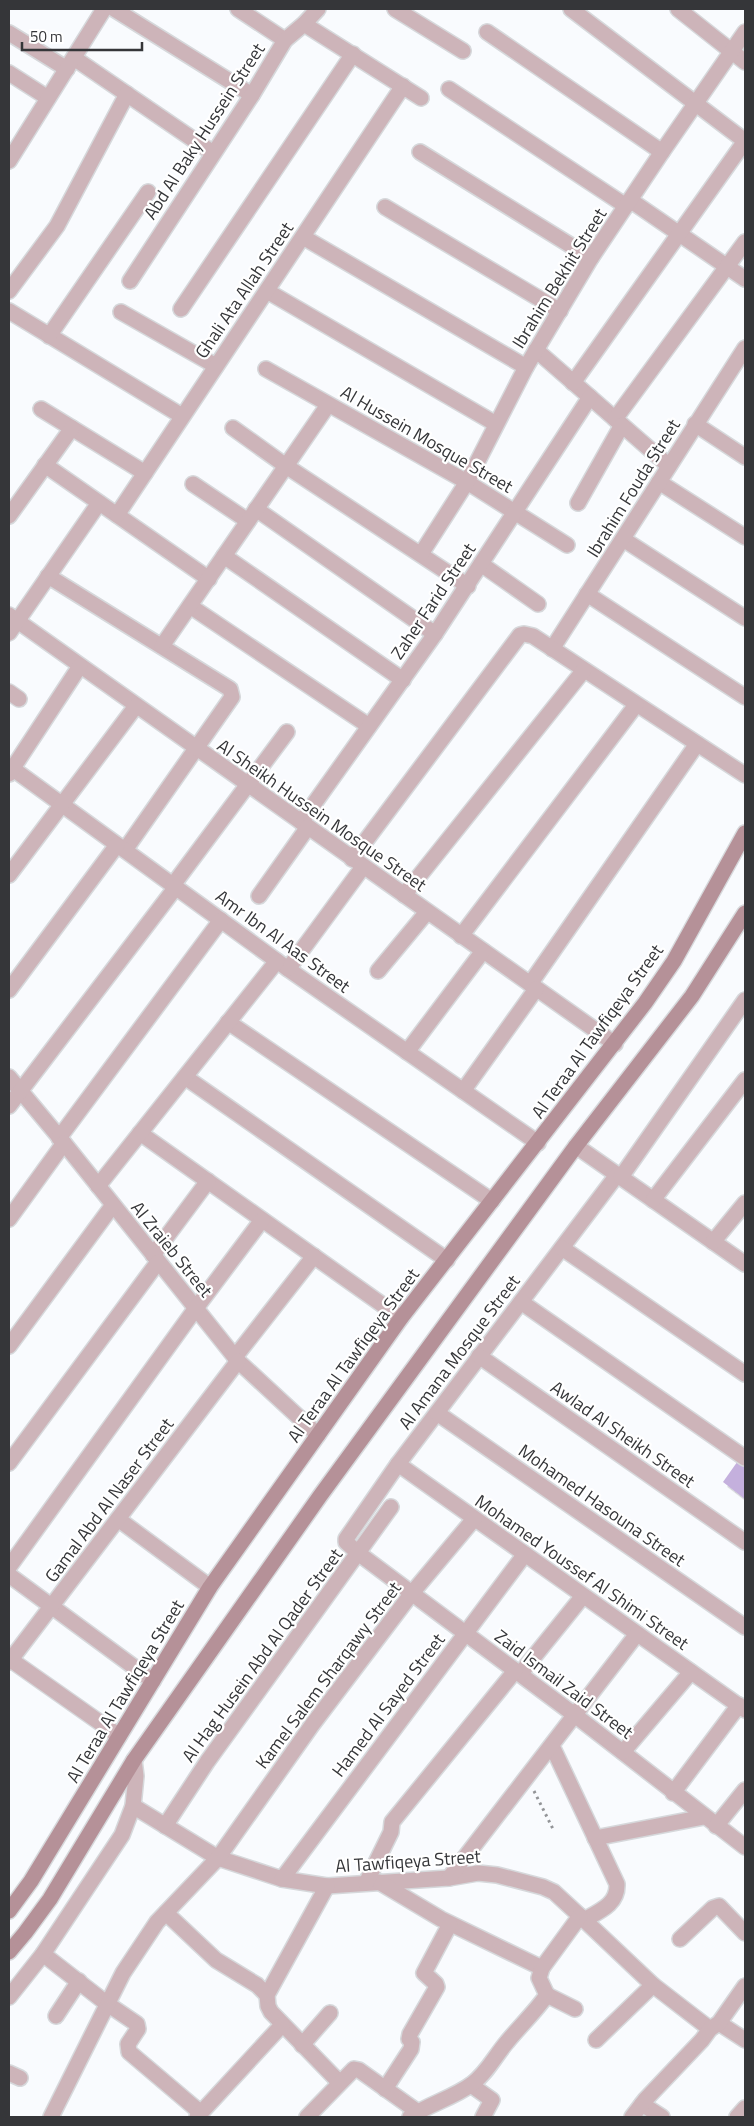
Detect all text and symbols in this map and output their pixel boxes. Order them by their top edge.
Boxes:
scale bar [22,20,142,52]
text: 50 m [30,25,63,48]
street label: Abd Al Baky Hussein Street [137,37,272,224]
street label: Ibrahim Bekhit Street [505,202,613,353]
street label: Ghali Ata Allah Street [188,216,300,364]
street label: Al Hussein Mosque Street [336,378,519,500]
street label: Ibrahim Fouda Street [579,413,687,563]
street label: Zaher Farid Street [384,537,482,665]
street label: Al Sheikh Hussein Mosque Street [212,732,433,898]
street label: Amr Ibn Al Aas Street [210,883,357,1000]
street label: Al Teraa Al Tawfiqeya Street [524,938,670,1124]
street label: Al Zraieb Street [125,1195,220,1303]
street label: Al Teraa Al Tawfiqeya Street [280,1262,426,1448]
street label: Al Amana Mosque Street [392,1268,527,1435]
street label: Awlad Al Sheikh Street [545,1374,701,1494]
street label: Gamal Abd Al Naser Street [38,1411,180,1588]
street label: Mohamed Hasouna Street [513,1437,692,1573]
street label: Mohamed Youssef Al Shimi Street [470,1488,695,1657]
street label: Al Hag Husein Abd Al Qader Street [175,1542,349,1768]
street label: Kamel Salem Sharqawy Street [249,1575,408,1774]
street label: Al Teraa Al Tawfiqeya Street [59,1594,191,1788]
street label: Zaid Ismail Zaid Street [489,1623,640,1746]
street label: Hamed Al Sayed Street [325,1627,451,1783]
street label: Al Tawfiqeya Street [334,1842,482,1880]

